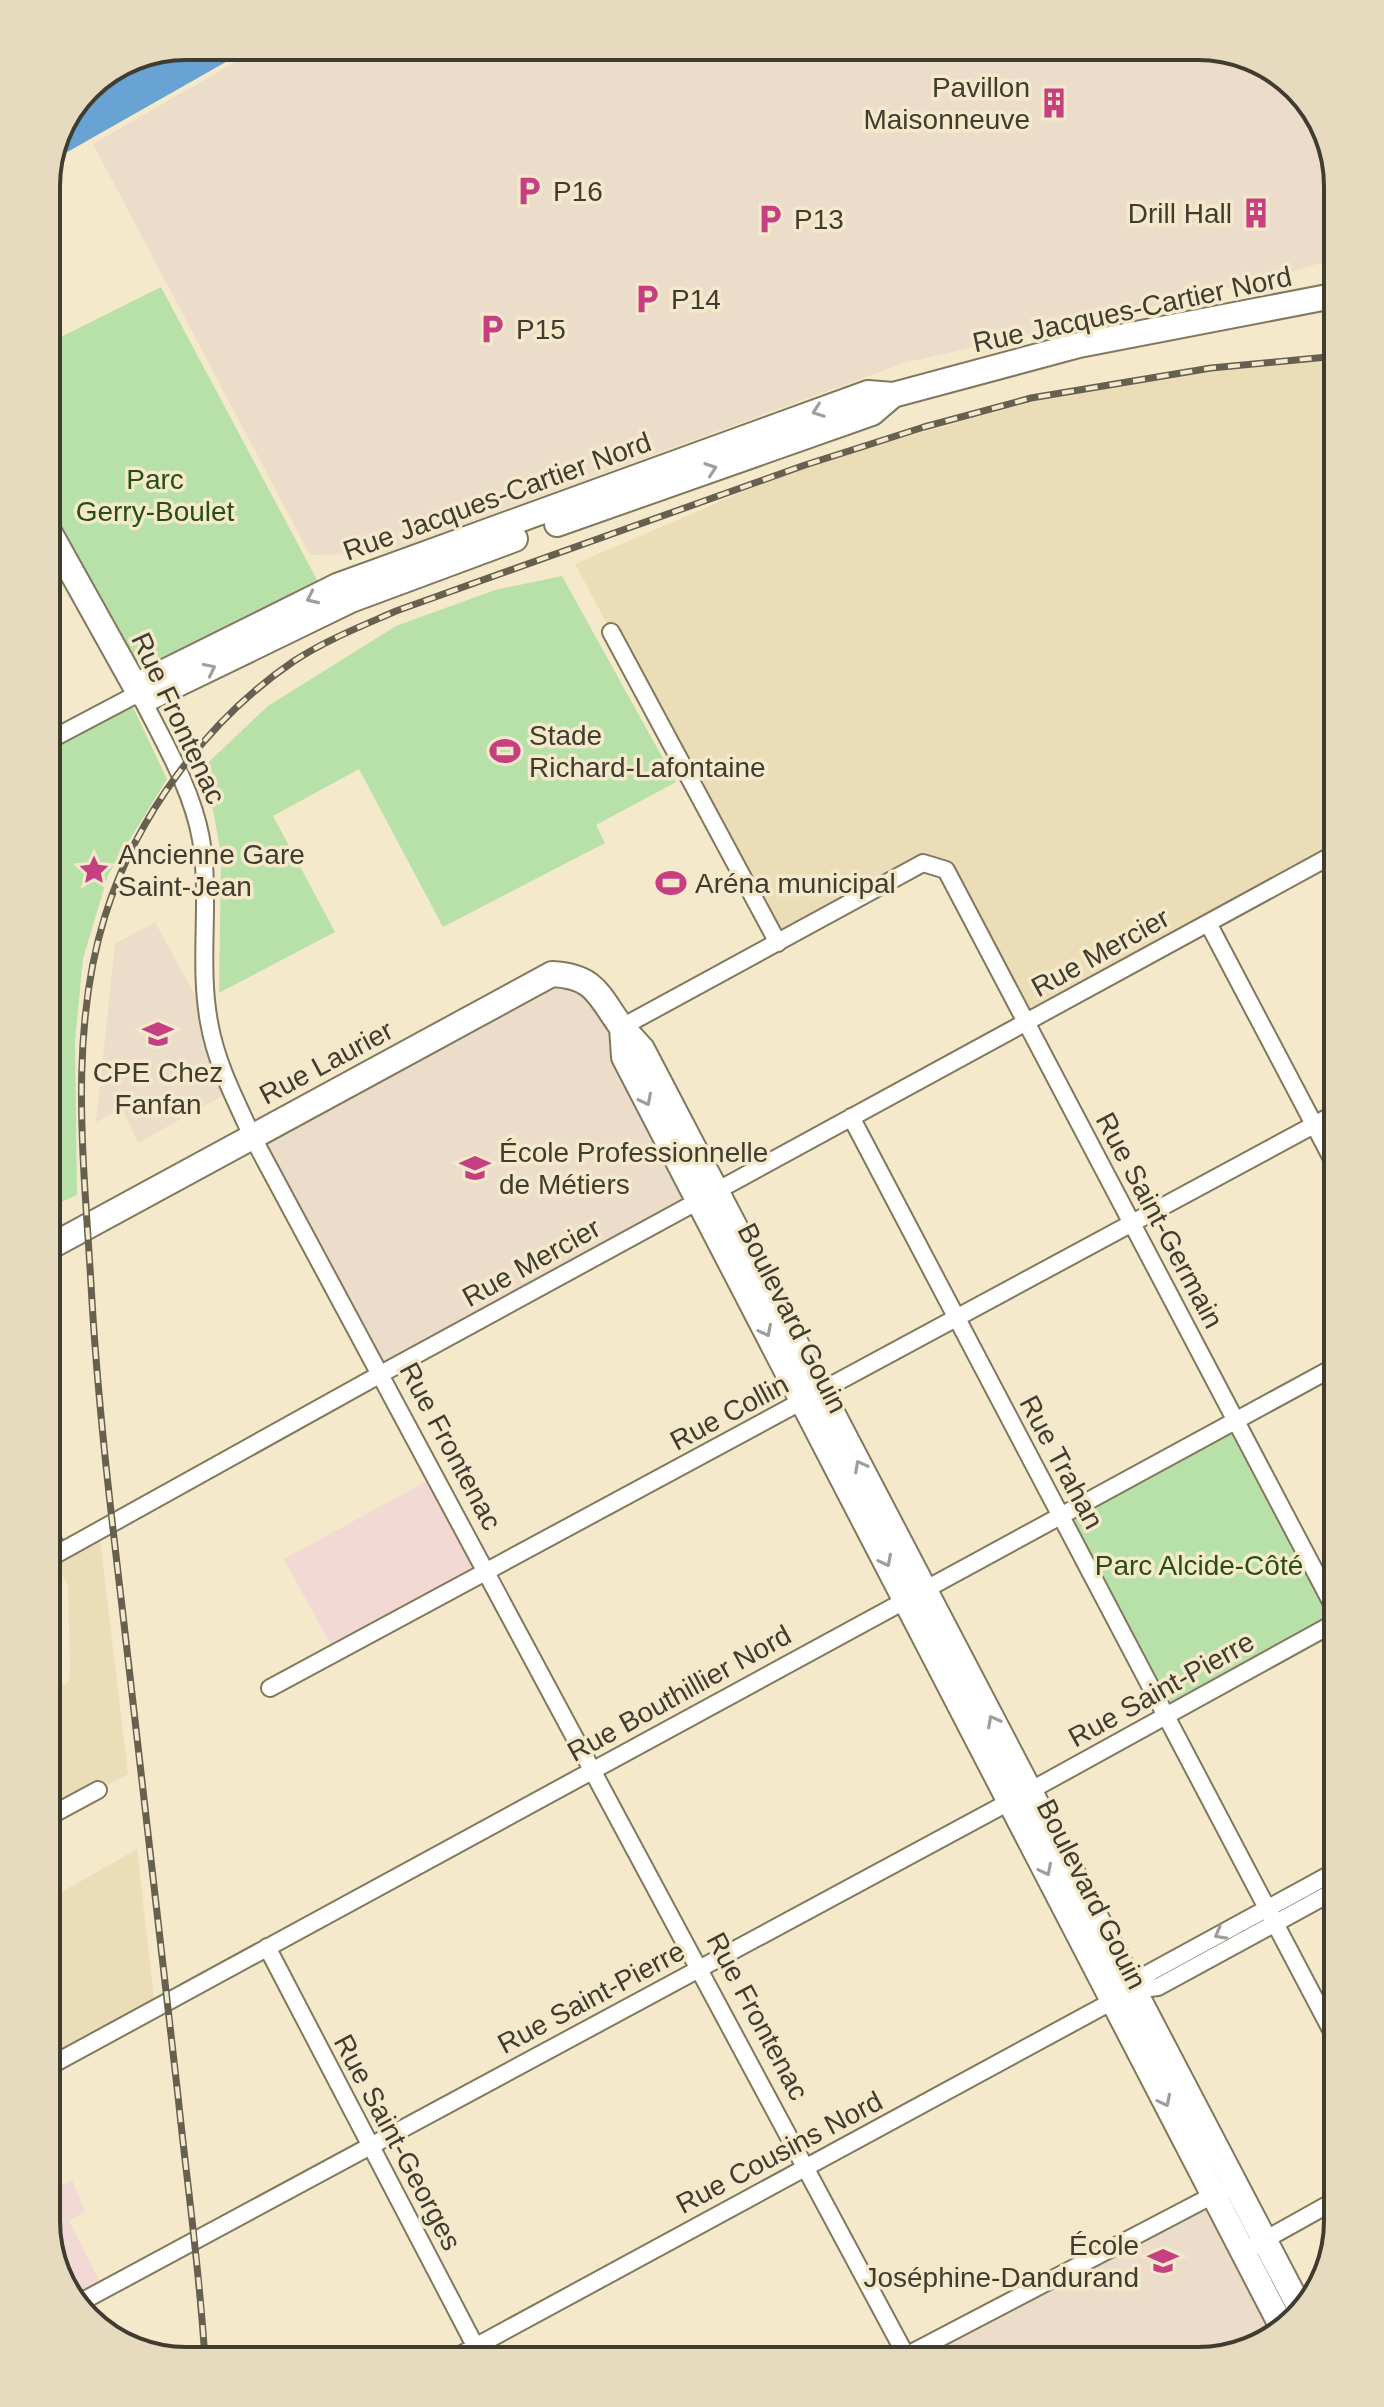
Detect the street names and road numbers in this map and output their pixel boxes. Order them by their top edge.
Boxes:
street label: Rue Jacques-Cartier Nord [970,261,1294,358]
street label: Rue Jacques-Cartier Nord [339,426,655,567]
street label: Rue Frontenac [125,628,232,809]
street label: Rue Mercier [1026,902,1174,1003]
street label: Rue Laurier [254,1014,398,1110]
street label: Rue Saint-Germain [1090,1107,1230,1333]
street label: Rue Mercier [457,1212,605,1313]
street label: Boulevard Gouin [731,1218,854,1418]
street label: Rue Frontenac [393,1357,508,1535]
street label: Rue Collin [665,1368,794,1456]
street label: Rue Trahan [1014,1390,1110,1534]
street label: Rue Bouthillier Nord [562,1619,796,1768]
street label: Rue Saint-Pierre [1063,1626,1259,1753]
street label: Boulevard Gouin [1030,1794,1153,1994]
street label: Rue Frontenac [700,1927,815,2105]
street label: Rue Saint-Pierre [493,1935,690,2060]
street label: Rue Saint-Georges [328,2029,468,2255]
street label: Rue Cousins Nord [671,2085,888,2220]

